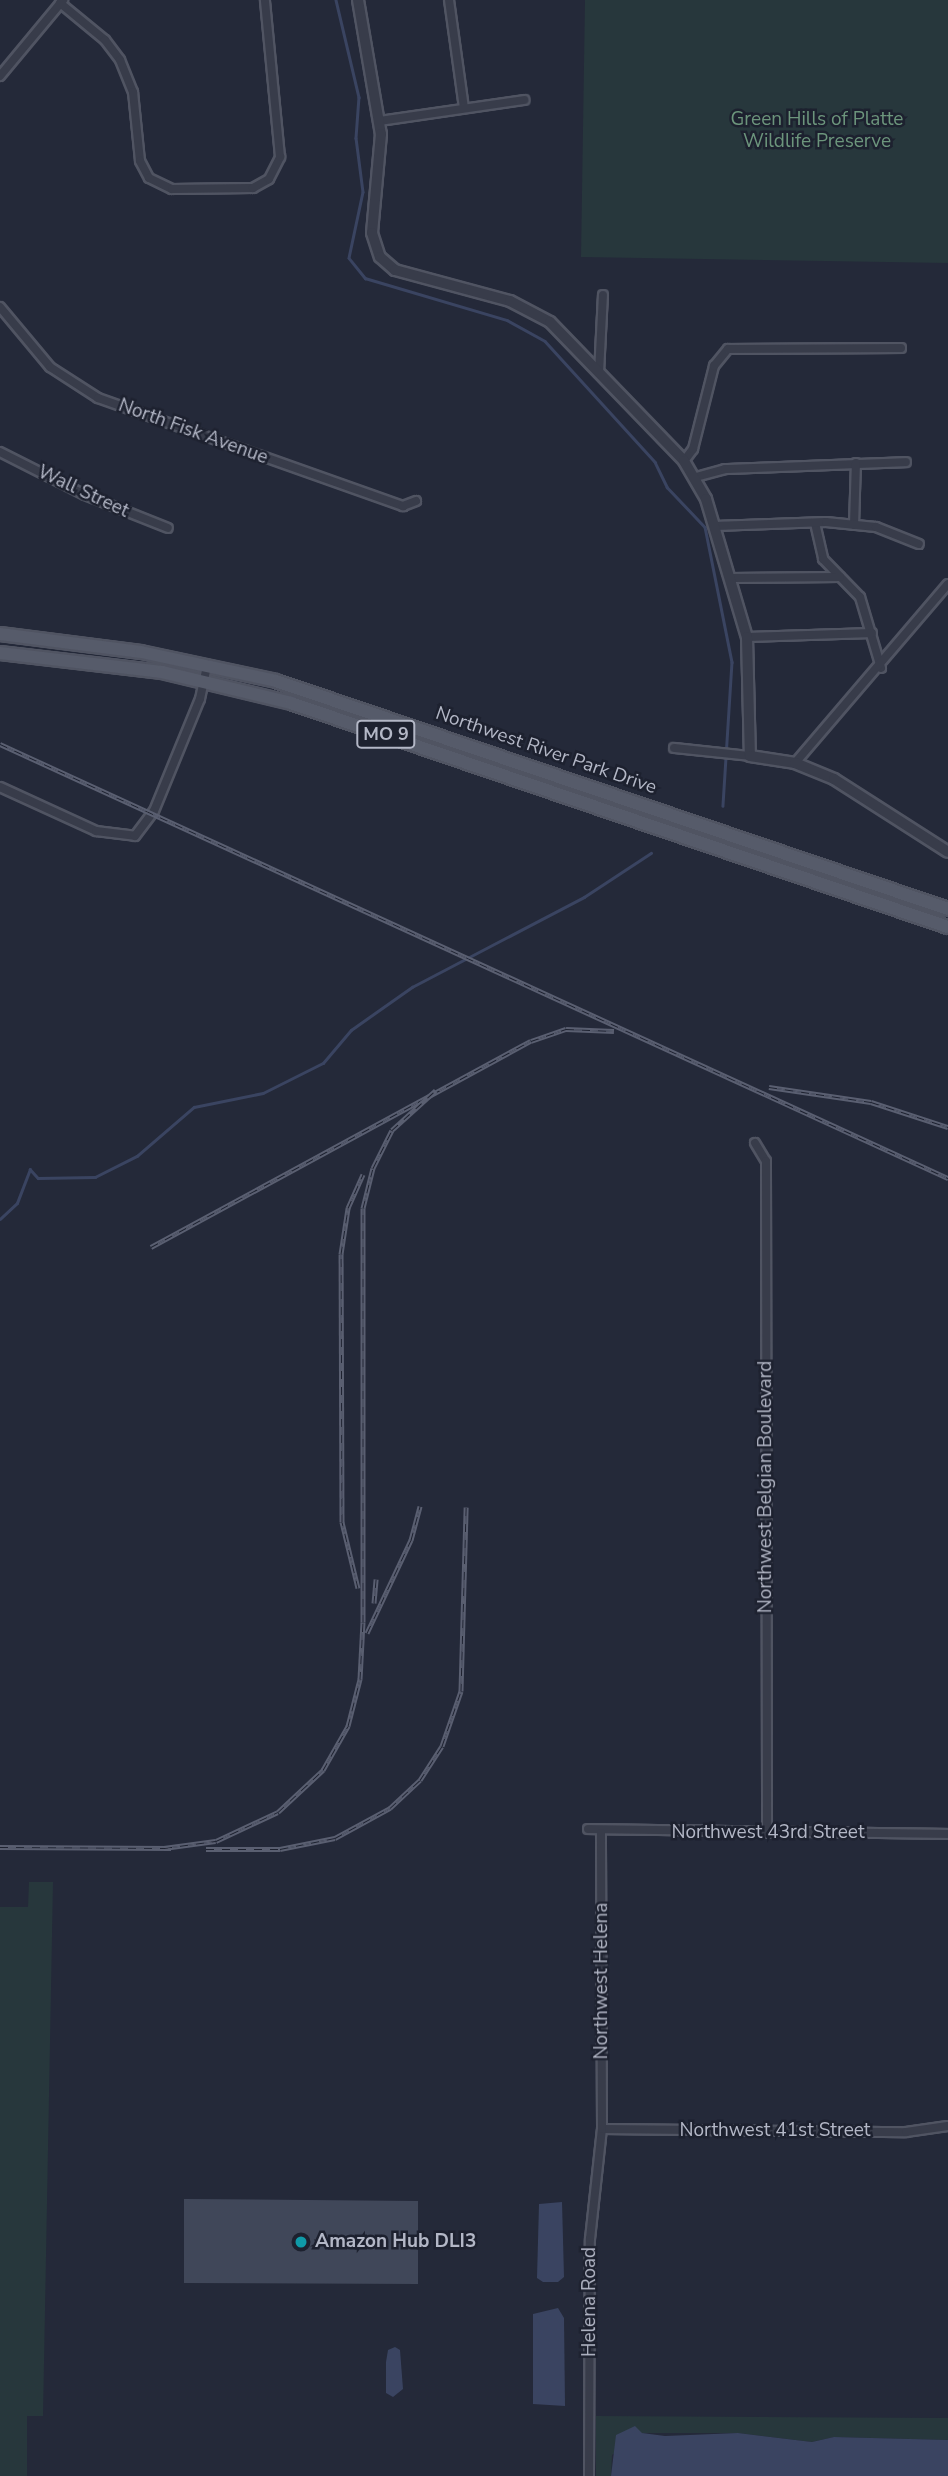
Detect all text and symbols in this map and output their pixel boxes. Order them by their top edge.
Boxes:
park label: Green Hills of Platte Wildlife Preserve [731,109,903,153]
street label: North Fisk Avenue [115,394,271,470]
street label: Wall Street [34,461,132,523]
street label: Northwest River Park Drive [432,702,660,800]
road number: MO 9 [356,720,416,748]
street label: Northwest Belgian Boulevard [755,1361,777,1613]
street label: Northwest 43rd Street [671,1822,865,1844]
street label: Northwest Helena [591,1903,613,2059]
street label: Northwest 41st Street [679,2120,871,2142]
place label: Amazon Hub DLI3 [315,2231,476,2253]
marker: Amazon Hub DLI3 [293,2234,309,2250]
street label: Helena Road [579,2247,601,2357]

